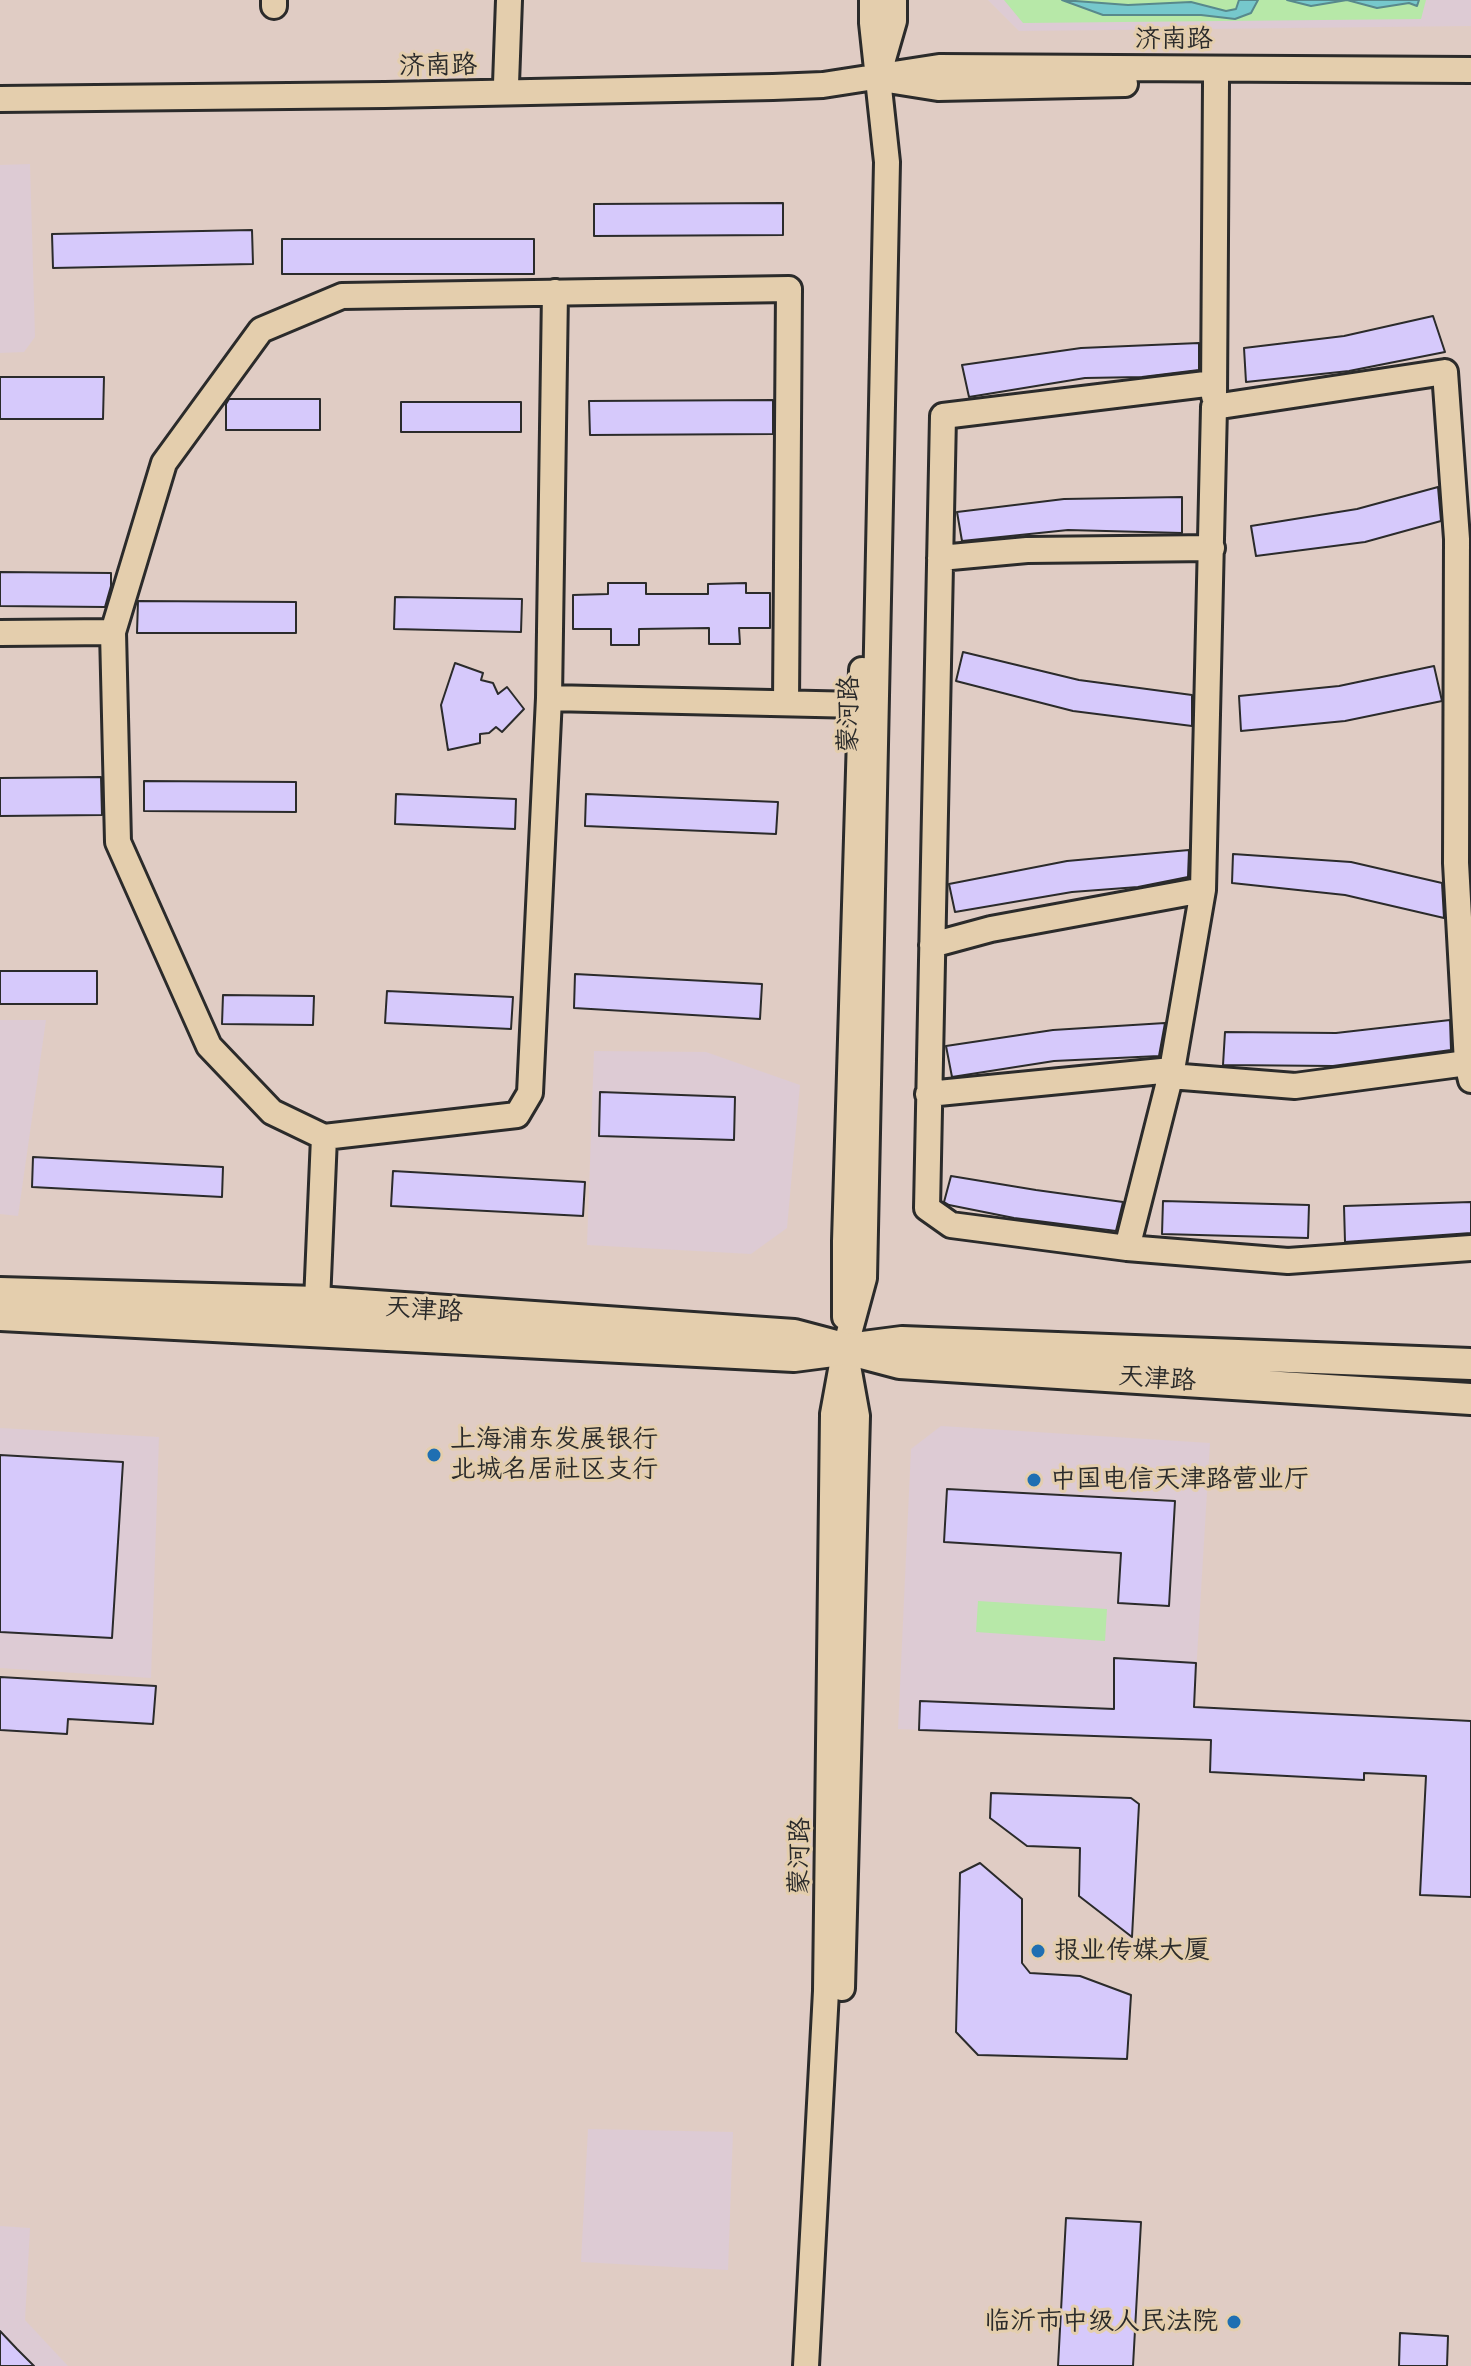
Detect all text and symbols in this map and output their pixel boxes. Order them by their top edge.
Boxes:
street label: 济南路 [1135,24,1213,56]
street label: 济南路 [399,50,477,82]
street label: 蒙河路 [833,675,865,753]
street label: 天津路 [384,1292,464,1328]
street label: 天津路 [1117,1361,1197,1397]
place label: 上海浦东发展银行 北城名居社区支行 [450,1424,658,1486]
marker: 上海浦东发展银行 北城名居社区支行 [425,1446,443,1464]
place label: 中国电信天津路营业厅 [1050,1464,1310,1496]
marker: 中国电信天津路营业厅 [1025,1471,1043,1489]
street label: 蒙河路 [784,1817,816,1895]
place label: 报业传媒大厦 [1054,1935,1210,1967]
marker: 报业传媒大厦 [1029,1942,1047,1960]
place label: 临沂市中级人民法院 [984,2306,1218,2338]
marker: 临沂市中级人民法院 [1225,2313,1243,2331]

